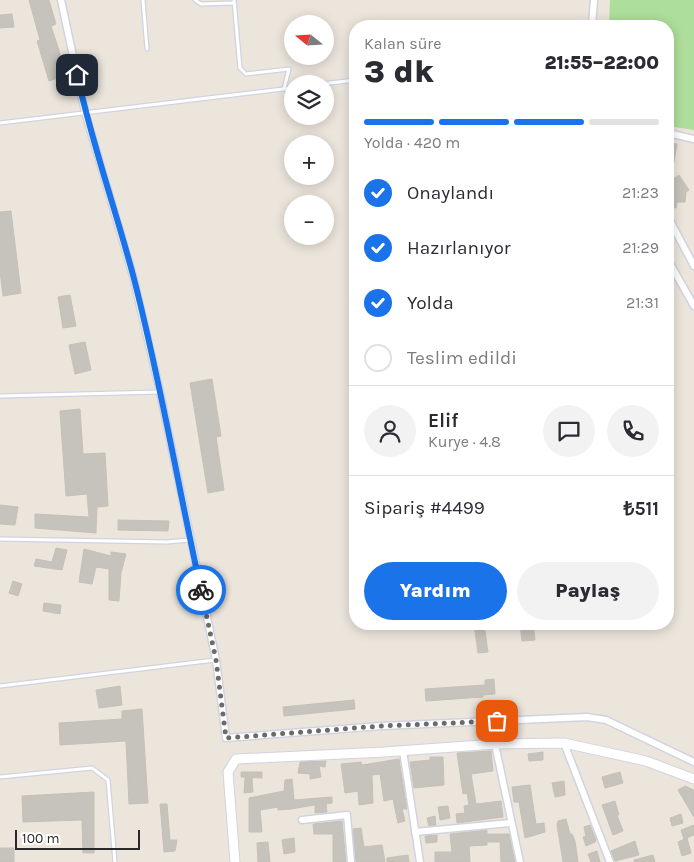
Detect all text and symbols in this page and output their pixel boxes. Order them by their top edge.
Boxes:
north arrow [284,15,334,65]
map controls [284,15,334,245]
text: Kalan süre [364,34,441,53]
text: 21:55–22:00 [544,52,659,74]
text: 3 dk [364,53,434,90]
pin [56,54,98,96]
icon: home [63,61,91,89]
button: layers [284,75,334,125]
text: Yolda · 420 m [364,133,460,152]
button: + [284,135,334,185]
icon: check [364,179,392,207]
text: Onaylandı [407,182,494,204]
text: 21:23 [622,183,659,202]
button: − [284,195,334,245]
icon: check [364,234,392,262]
text: Hazırlanıyor [407,237,511,259]
text: 21:29 [622,238,659,257]
icon: check [364,289,392,317]
text: Yolda [407,292,454,314]
text: 21:31 [626,293,659,312]
text: Teslim edildi [407,347,517,369]
button: person [364,405,416,457]
button: chat [543,405,595,457]
button: phone [607,405,659,457]
text: Elif [428,410,458,432]
text: Kurye · 4.8 [428,432,501,451]
text: Sipariş #4499 [364,497,485,519]
text: ₺511 [624,498,659,520]
button: Yardım [364,562,507,620]
button: Paylaş [517,562,659,620]
courier [176,565,226,615]
icon: bike [187,576,215,604]
pin [476,700,518,742]
icon: bag [483,707,511,735]
scale bar [15,827,140,850]
text: 100 m [22,830,60,847]

